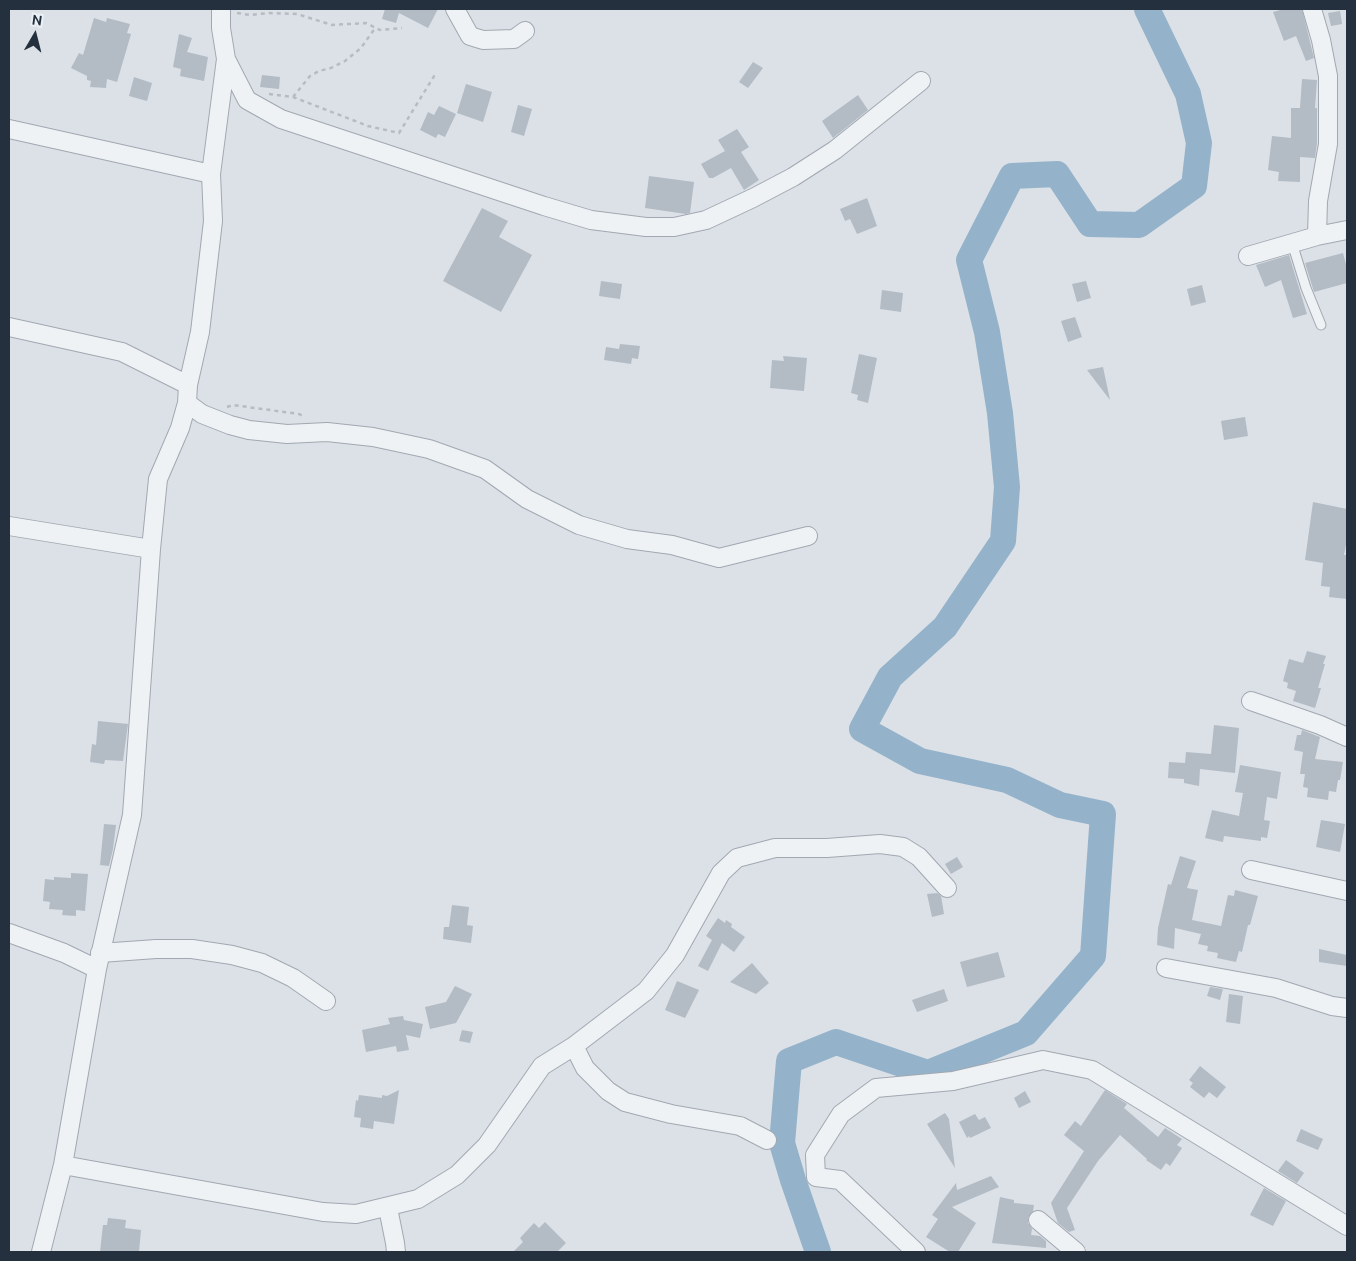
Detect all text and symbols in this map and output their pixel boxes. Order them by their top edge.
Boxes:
north arrow [10,10,60,60]
text: N [31,11,43,29]

